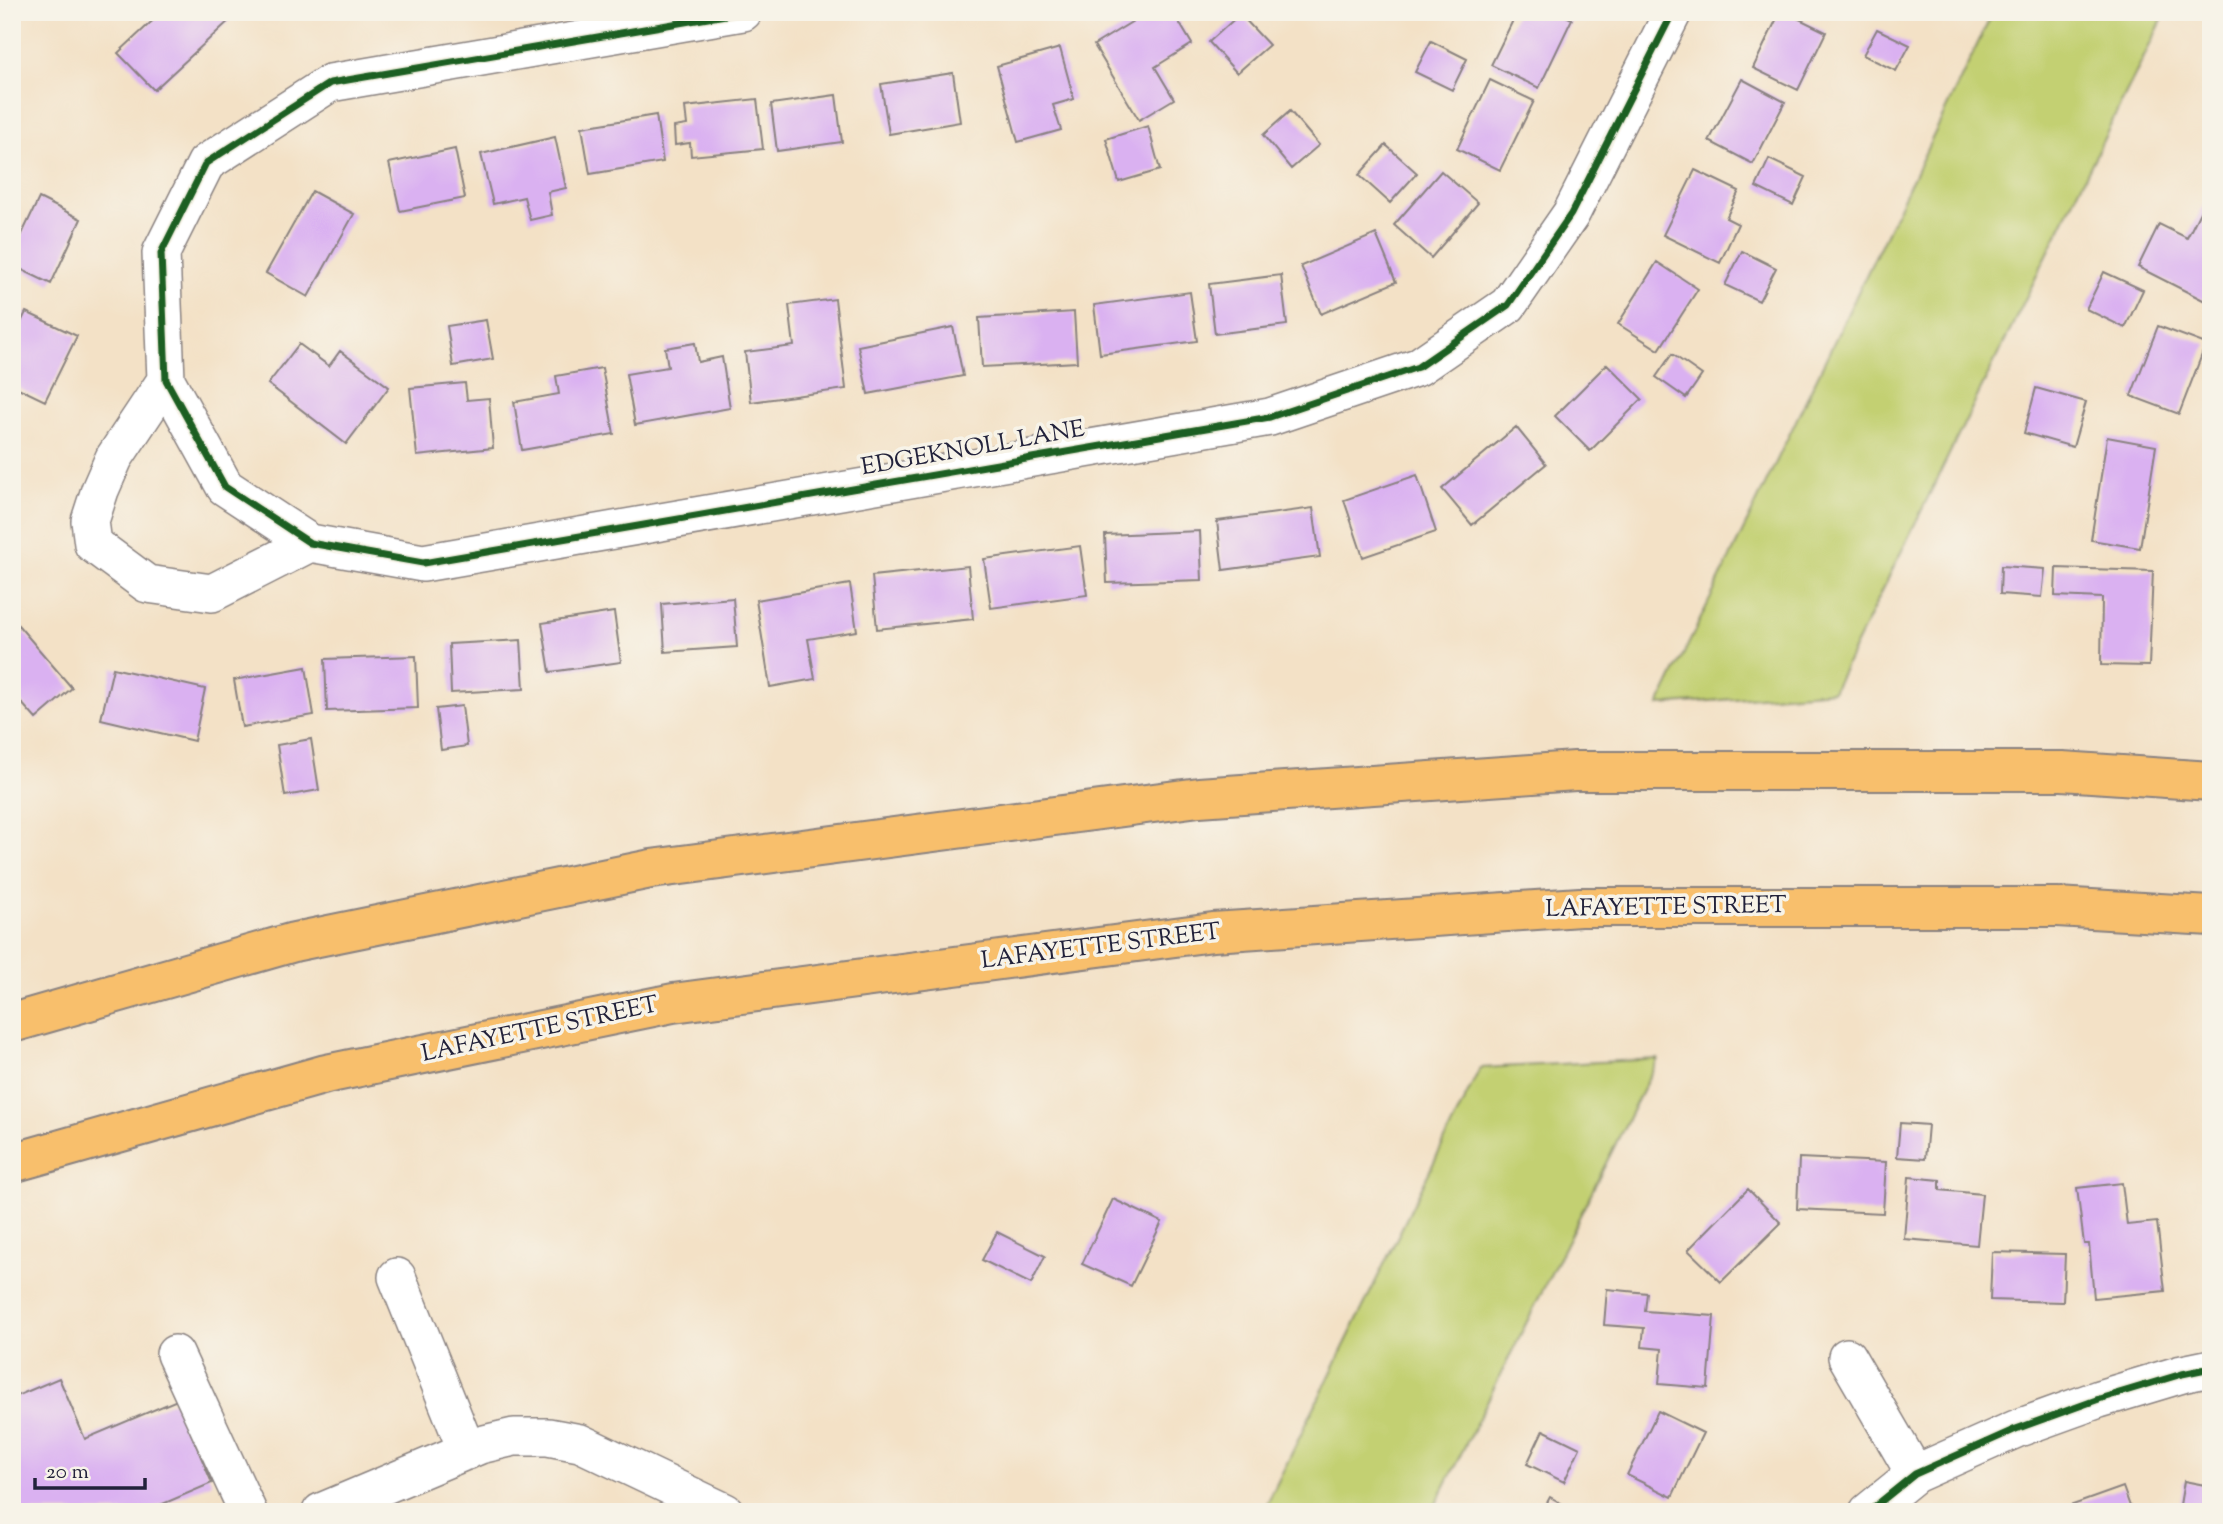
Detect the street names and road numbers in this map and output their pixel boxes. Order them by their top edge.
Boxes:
street label: EDGEKNOLL LANE [859,413,1088,485]
street label: LAFAYETTE STREET [1545,889,1787,927]
street label: LAFAYETTE STREET [979,915,1223,979]
street label: LAFAYETTE STREET [419,988,662,1072]

